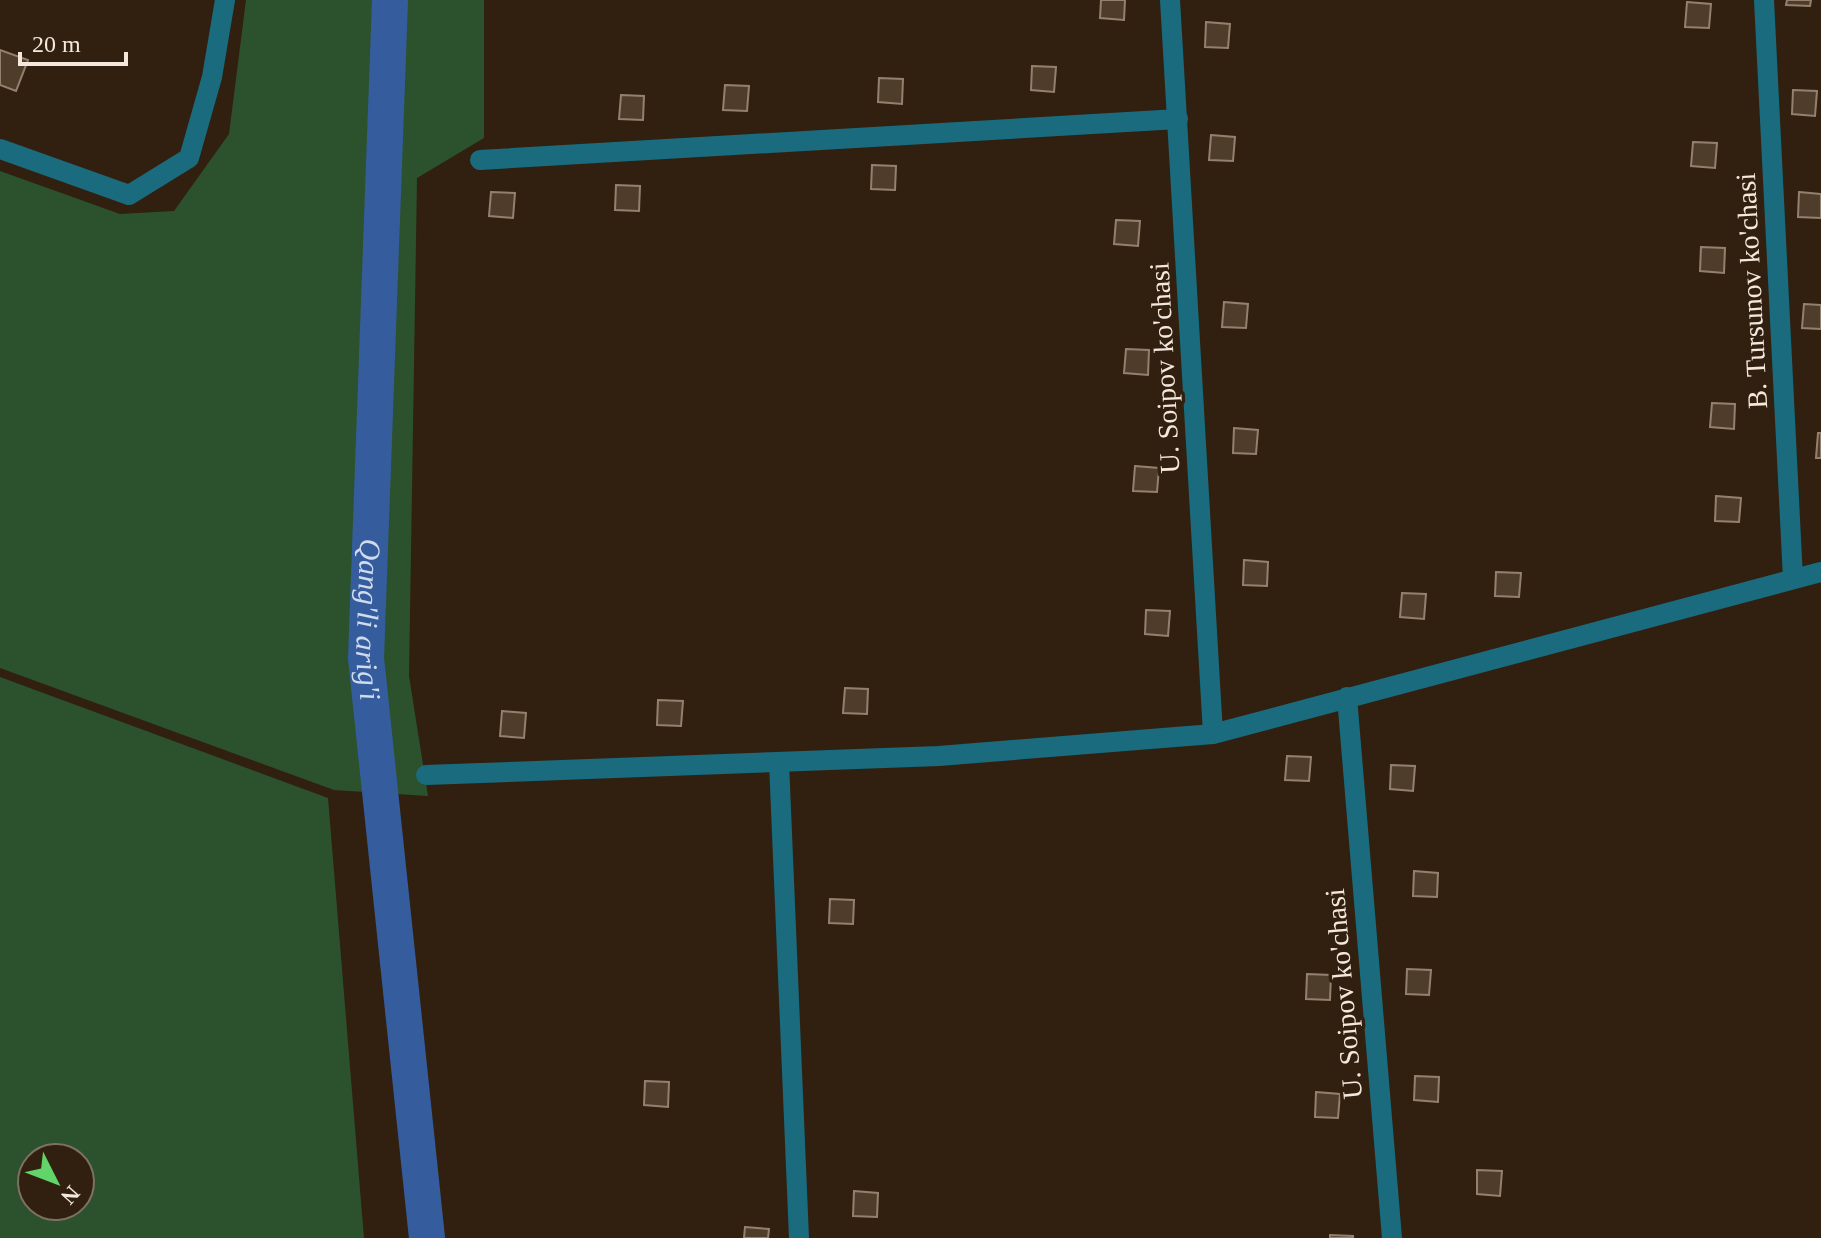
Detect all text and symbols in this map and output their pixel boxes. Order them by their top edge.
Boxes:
scale bar [20,16,126,66]
text: 20 m [32,31,81,57]
street label: B. Tursunov ko'chasi [1730,172,1773,410]
street label: U. Soipov ko'chasi [1143,262,1186,474]
water label: Qang'li arig'i [350,538,387,702]
street label: U. Soipov ko'chasi [1319,887,1368,1100]
north arrow [16,1142,96,1222]
text: N [56,1181,85,1209]

